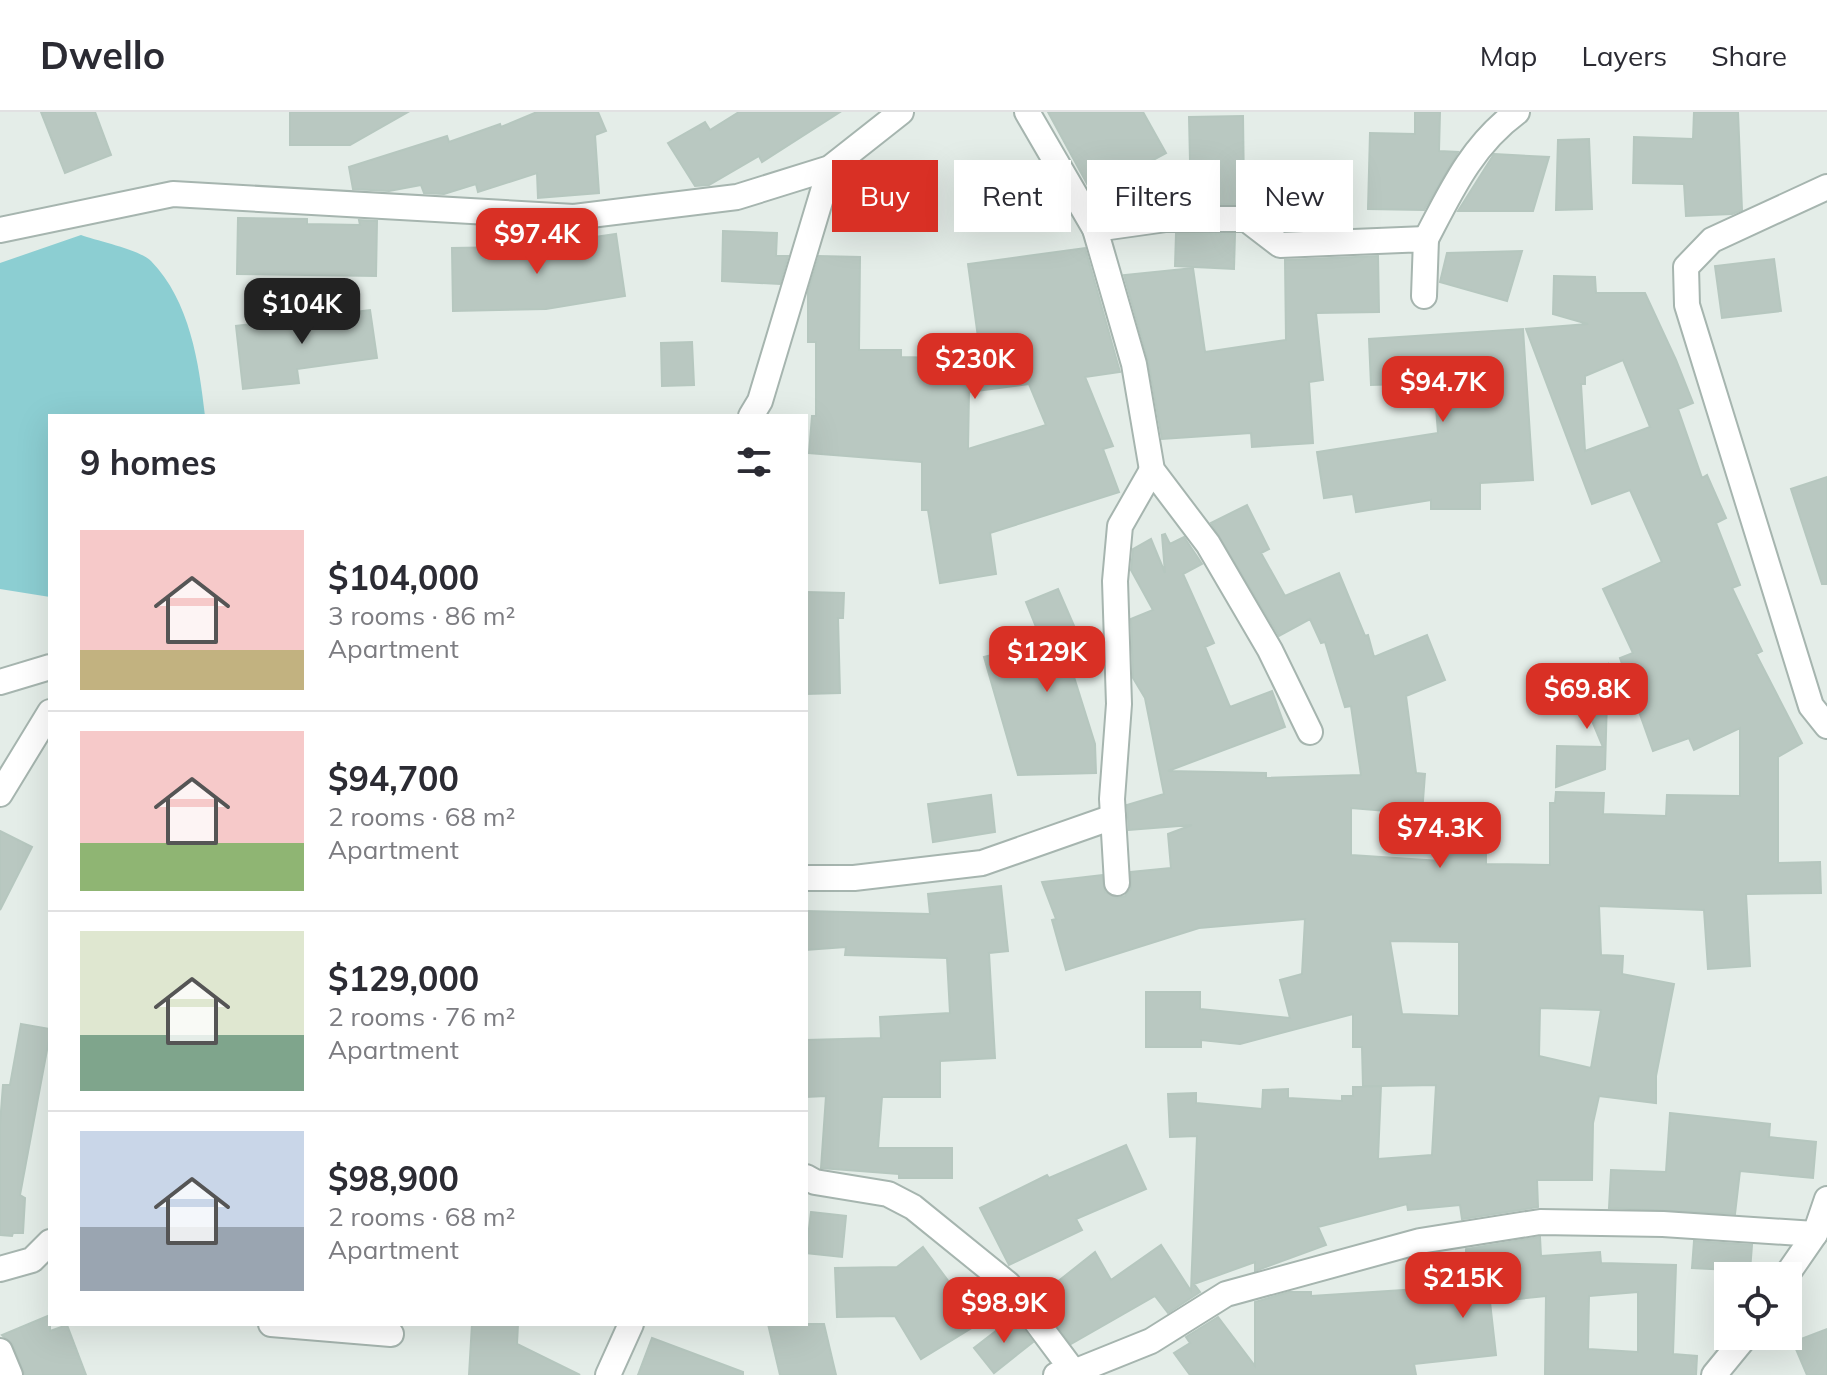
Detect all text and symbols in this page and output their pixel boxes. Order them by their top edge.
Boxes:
text: Dwello [40,31,165,79]
text: Map [1480,38,1537,73]
text: Layers [1581,38,1667,73]
text: Share [1711,38,1787,73]
chip: Buy [832,160,938,232]
chip: Rent [954,160,1071,232]
chip: Filters [1087,160,1220,232]
chip: New [1236,160,1353,232]
pin: $97.4K [472,208,602,276]
text: $97.4K [494,217,580,250]
pin: $104K [246,278,358,346]
text: $104K [262,287,342,320]
pin: $230K [919,333,1031,401]
text: $230K [935,342,1015,375]
pin: $94.7K [1378,356,1508,424]
text: $94.7K [1400,365,1486,398]
icon: filters [732,440,776,484]
text: 9 homes [80,441,217,484]
text: $104,000 [328,556,479,599]
icon: home [144,562,240,658]
text: 3 rooms · 86 m² [328,599,515,632]
pin: $129K [991,626,1103,694]
text: Apartment [328,632,459,665]
text: $129K [1007,635,1087,668]
pin: $69.8K [1522,663,1652,731]
text: $69.8K [1544,672,1630,705]
text: $94,700 [328,757,459,800]
icon: home [144,763,240,859]
text: 2 rooms · 68 m² [328,800,515,833]
pin: $74.3K [1375,802,1505,870]
text: $74.3K [1397,811,1483,844]
text: Apartment [328,833,459,866]
text: $129,000 [328,957,479,1000]
icon: home [144,963,240,1059]
text: 2 rooms · 76 m² [328,1000,515,1033]
text: Apartment [328,1033,459,1066]
text: $98,900 [328,1157,459,1200]
icon: home [144,1163,240,1259]
text: 2 rooms · 68 m² [328,1200,515,1233]
text: Apartment [328,1233,459,1266]
pin: $215K [1407,1252,1519,1320]
text: $215K [1423,1261,1503,1294]
map controls [1714,1262,1802,1350]
button: locate [1714,1262,1802,1350]
pin: $98.9K [939,1277,1069,1345]
text: $98.9K [961,1286,1047,1319]

